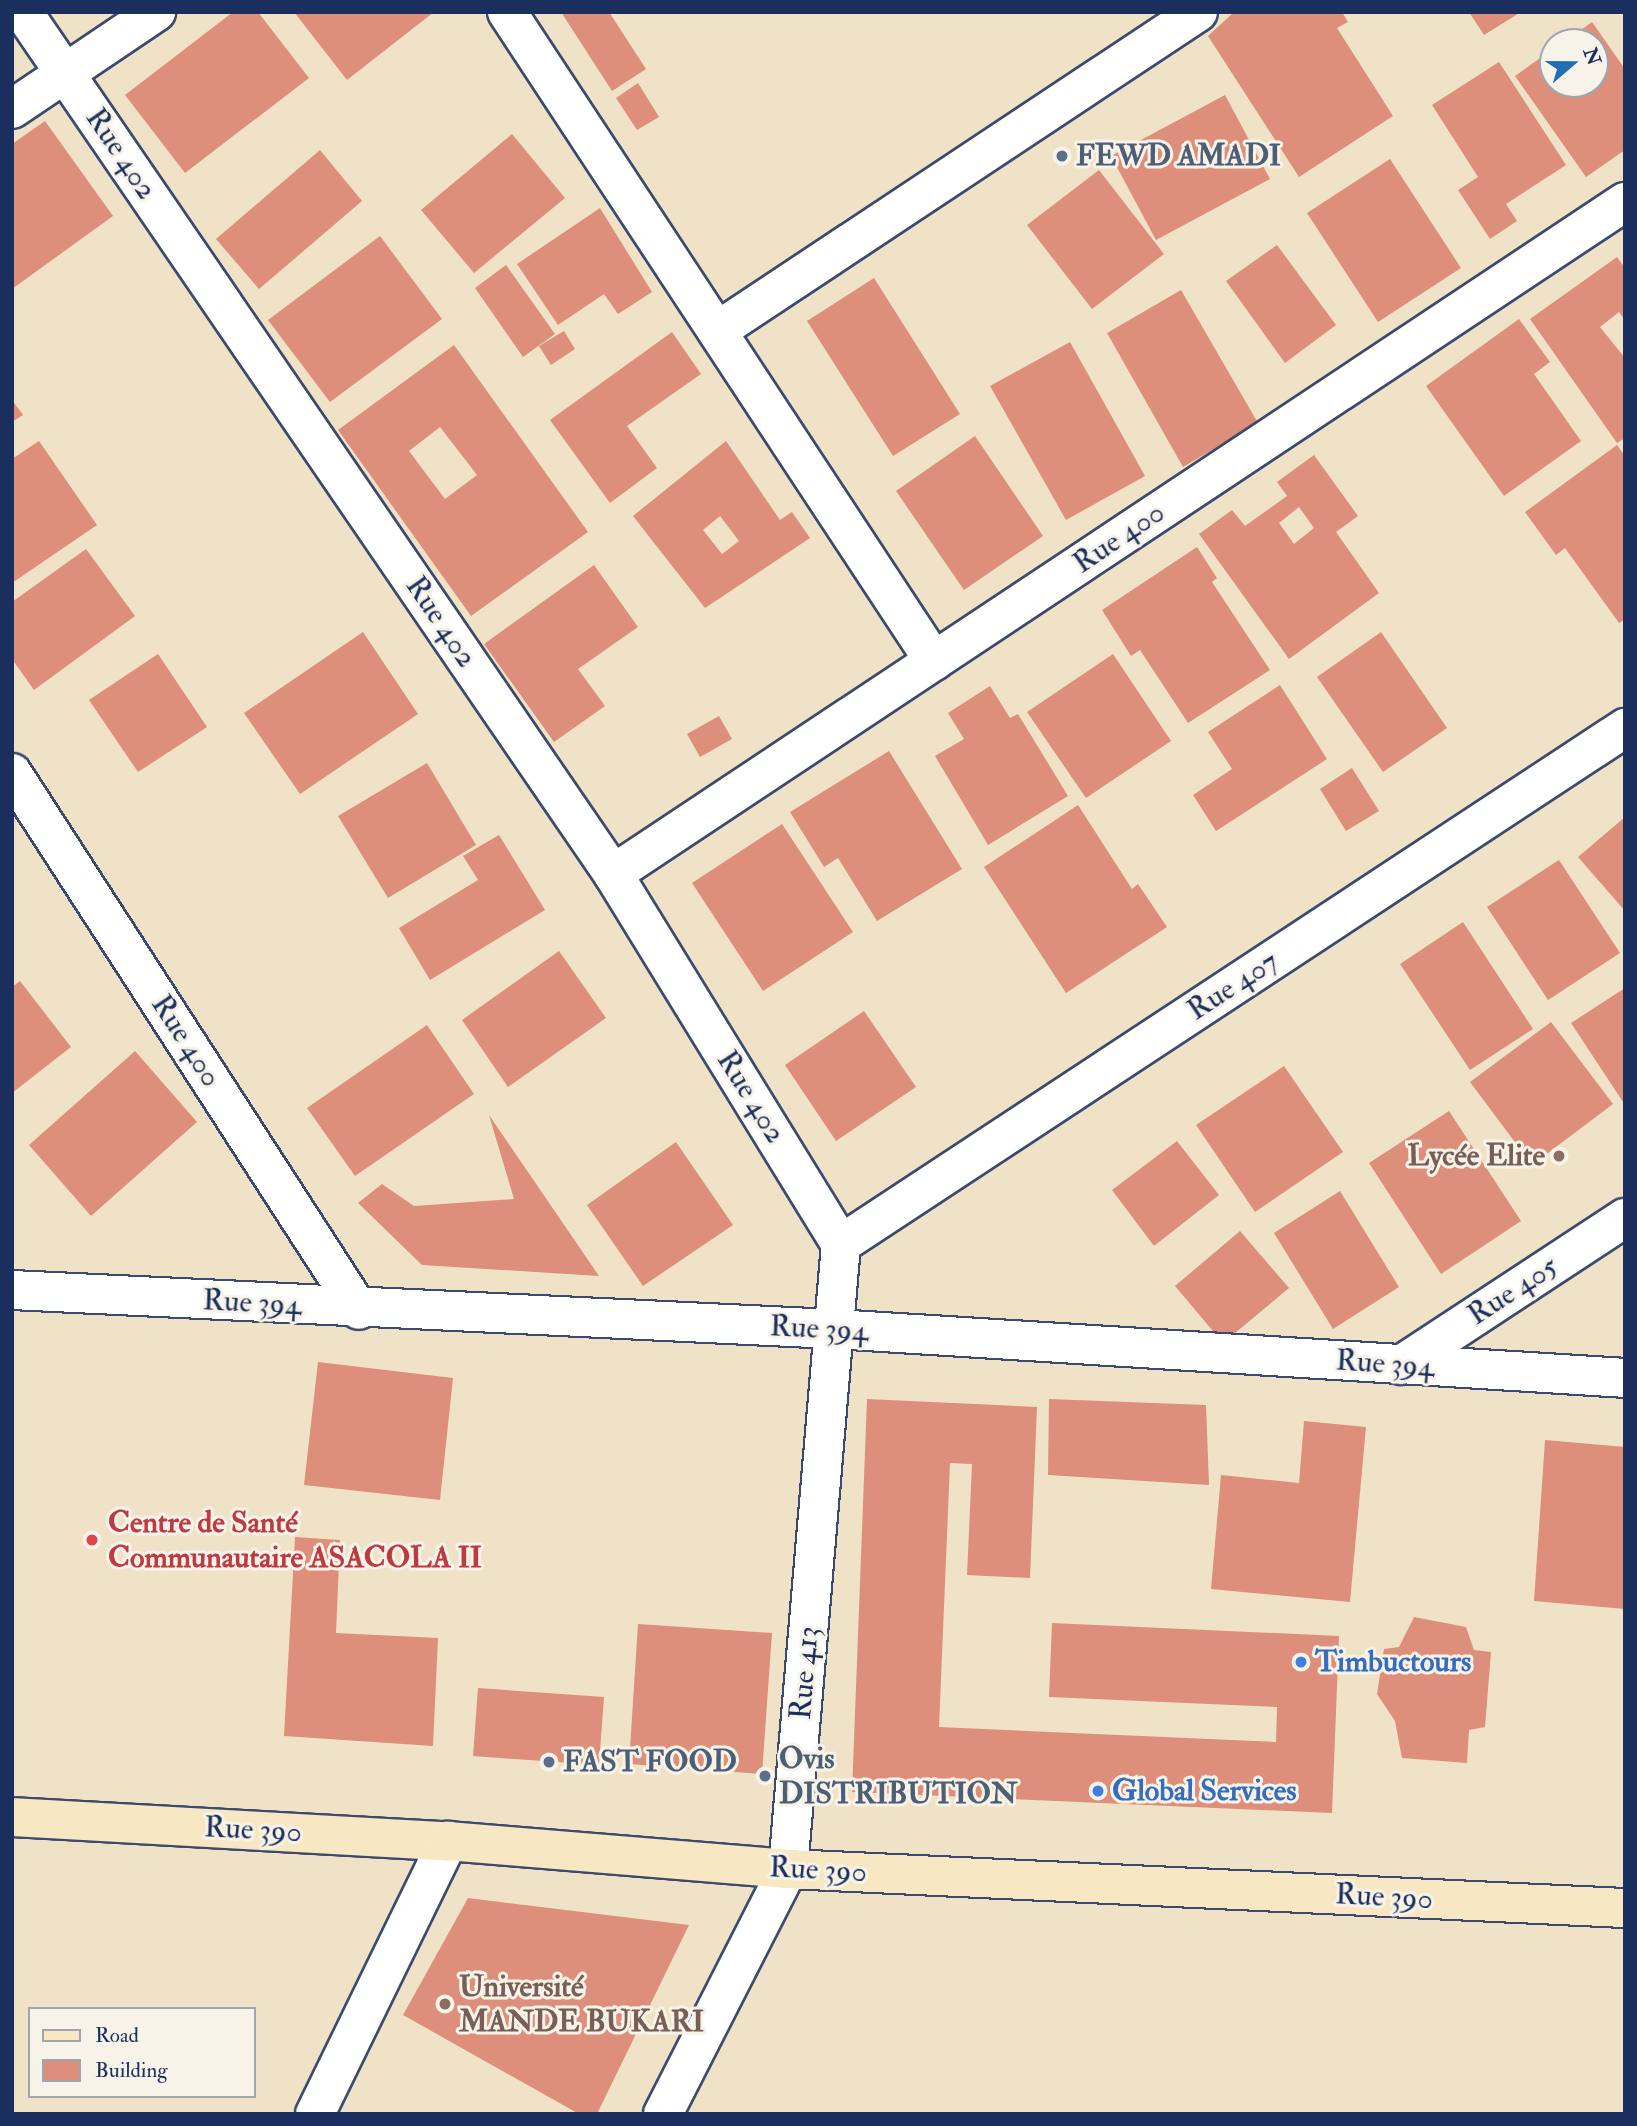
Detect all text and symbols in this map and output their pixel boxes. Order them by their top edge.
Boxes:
north arrow [1539,28,1609,98]
text: N [1578,44,1606,69]
street label: Rue 402 [77,102,165,206]
place label: FEWD AMADI [1076,138,1281,174]
marker: FEWD AMADI [1054,148,1070,164]
street label: Rue 400 [1066,494,1172,582]
street label: Rue 402 [397,570,485,674]
street label: Rue 407 [1181,943,1285,1029]
street label: Rue 400 [143,988,229,1094]
street label: Rue 402 [709,1044,793,1150]
place label: Lycée Elite [1408,1138,1545,1174]
marker: Lycée Elite [1551,1148,1567,1164]
street label: Rue 405 [1461,1249,1565,1333]
street label: Rue 394 [202,1282,302,1324]
street label: Rue 394 [769,1308,869,1350]
street label: Rue 394 [1335,1343,1435,1385]
place label: Centre de Santé Communautaire ASACOLA II [108,1505,482,1576]
marker: Centre de Santé Communautaire ASACOLA II [82,1530,102,1550]
street label: Rue 413 [783,1625,827,1721]
place label: Timbuctours [1315,1644,1471,1680]
marker: Timbuctours [1293,1654,1309,1670]
place label: Ovis DISTRIBUTION [779,1741,1017,1812]
place label: FAST FOOD [563,1744,737,1780]
marker: FAST FOOD [541,1754,557,1770]
marker: Ovis DISTRIBUTION [757,1768,773,1784]
place label: Global Services [1112,1773,1297,1809]
marker: Global Services [1090,1783,1106,1799]
street label: Rue 390 [203,1809,303,1851]
street label: Rue 390 [768,1849,868,1891]
street label: Rue 390 [1334,1876,1434,1918]
place label: Université MANDE BUKARI [459,1969,704,2039]
marker: Université MANDE BUKARI [437,1996,453,2012]
legend [28,2007,256,2098]
text: Road [95,2022,139,2049]
text: Building [95,2057,168,2084]

